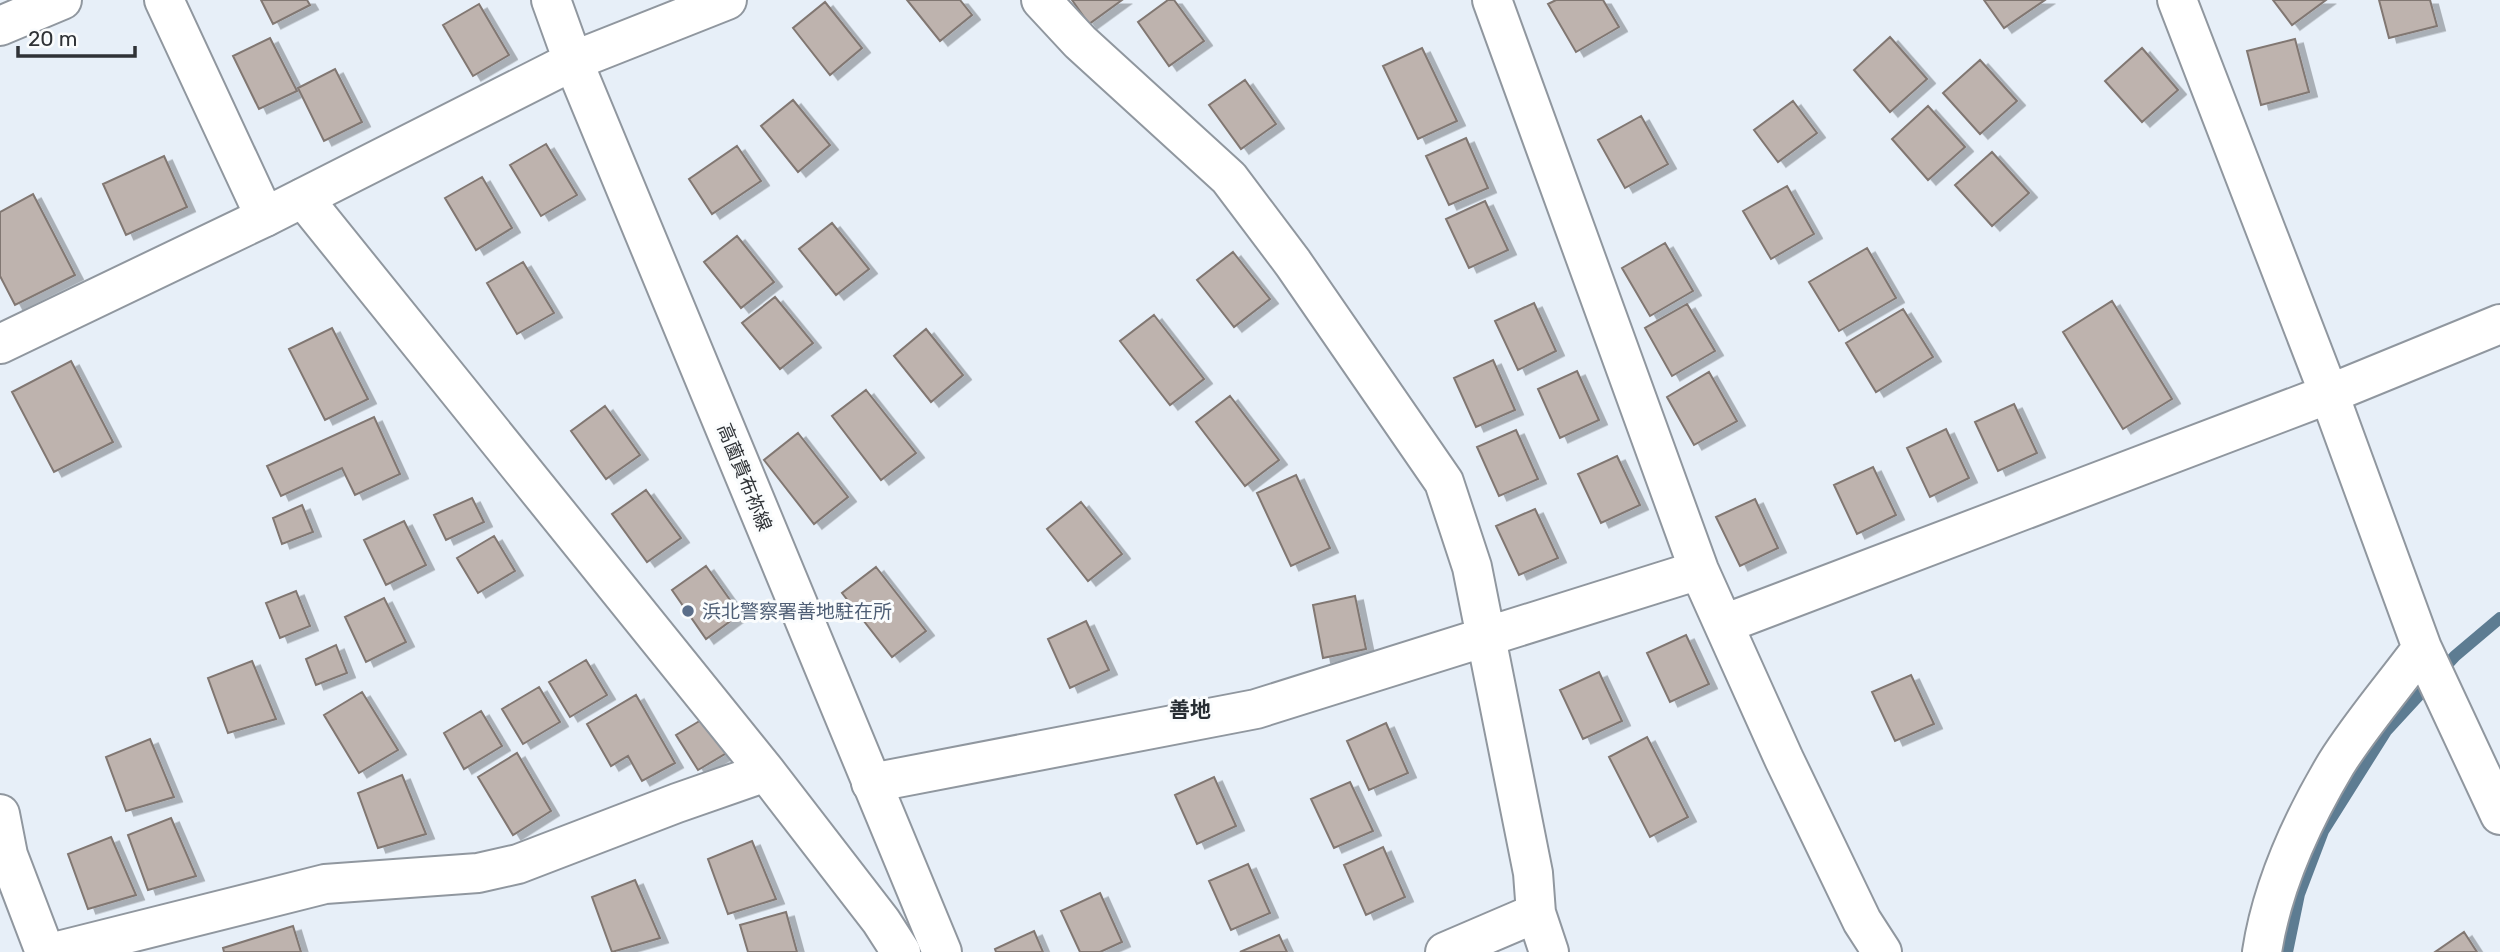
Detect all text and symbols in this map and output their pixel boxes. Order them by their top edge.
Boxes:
scale bar [18,14,135,58]
text: 20 m [28,26,77,51]
street label: 高薗貴布祢線 [713,420,777,534]
place label: 浜北警察署善地駐在所 [702,600,892,623]
marker: 浜北警察署善地駐在所 [680,603,696,619]
district label: 善地 [1169,697,1211,722]

